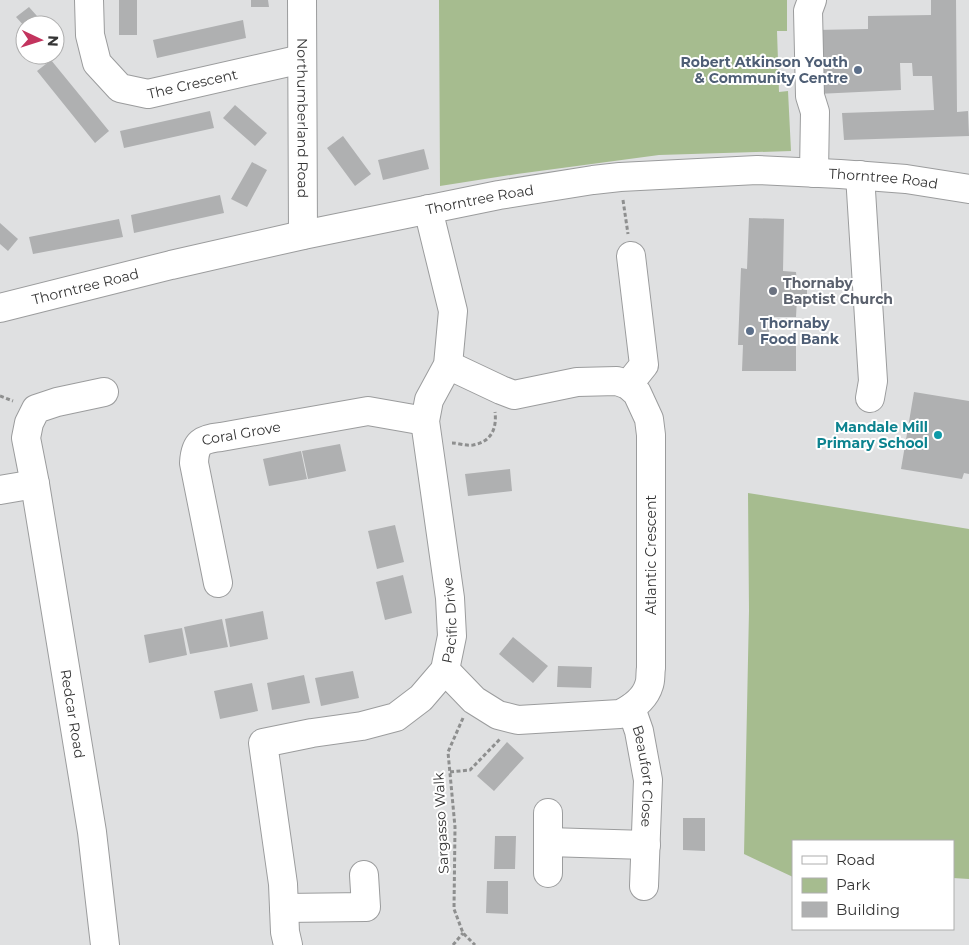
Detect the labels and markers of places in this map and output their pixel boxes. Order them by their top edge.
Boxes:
place label: Robert Atkinson Youth & Community Centre [681,53,848,87]
marker: Robert Atkinson Youth & Community Centre [852,64,864,76]
place label: Thornaby Baptist Church [783,274,893,308]
marker: Thornaby Baptist Church [767,285,779,297]
place label: Thornaby Food Bank [760,314,840,348]
marker: Thornaby Food Bank [744,325,756,337]
place label: Mandale Mill Primary School [817,418,928,452]
marker: Mandale Mill Primary School [932,429,944,441]

